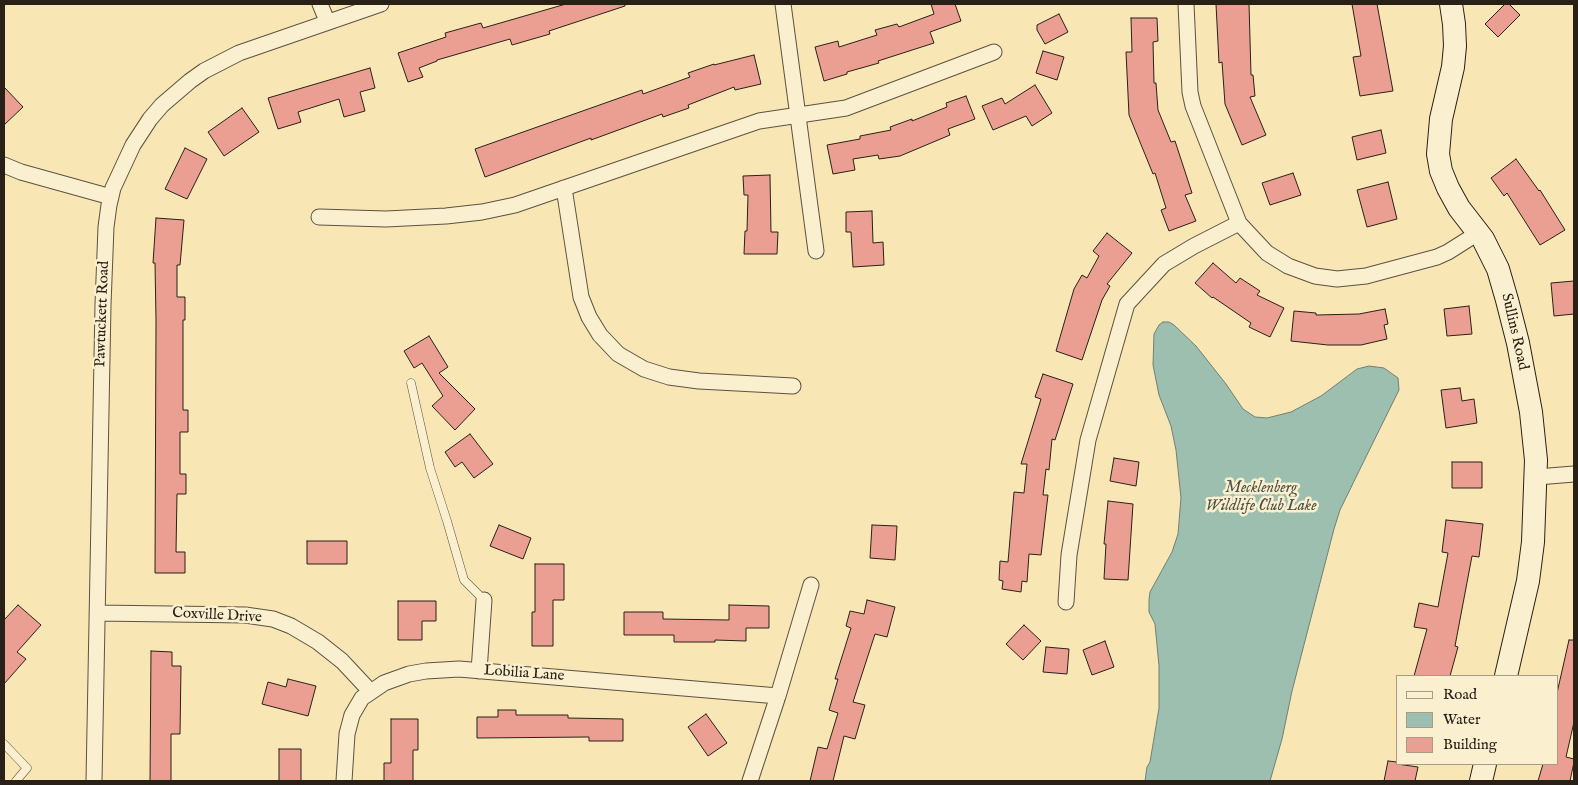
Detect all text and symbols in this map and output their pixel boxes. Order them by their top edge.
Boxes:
street label: Pawtuckett Road [92,261,114,367]
street label: Sullins Road [1496,292,1532,372]
water label: Mecklenberg Wildlife Club Lake [1206,479,1316,517]
street label: Coxville Drive [172,605,262,627]
street label: Lobilia Lane [483,662,565,686]
legend [1396,675,1558,765]
text: Road [1443,685,1477,704]
text: Water [1443,710,1480,729]
text: Building [1443,735,1497,754]

